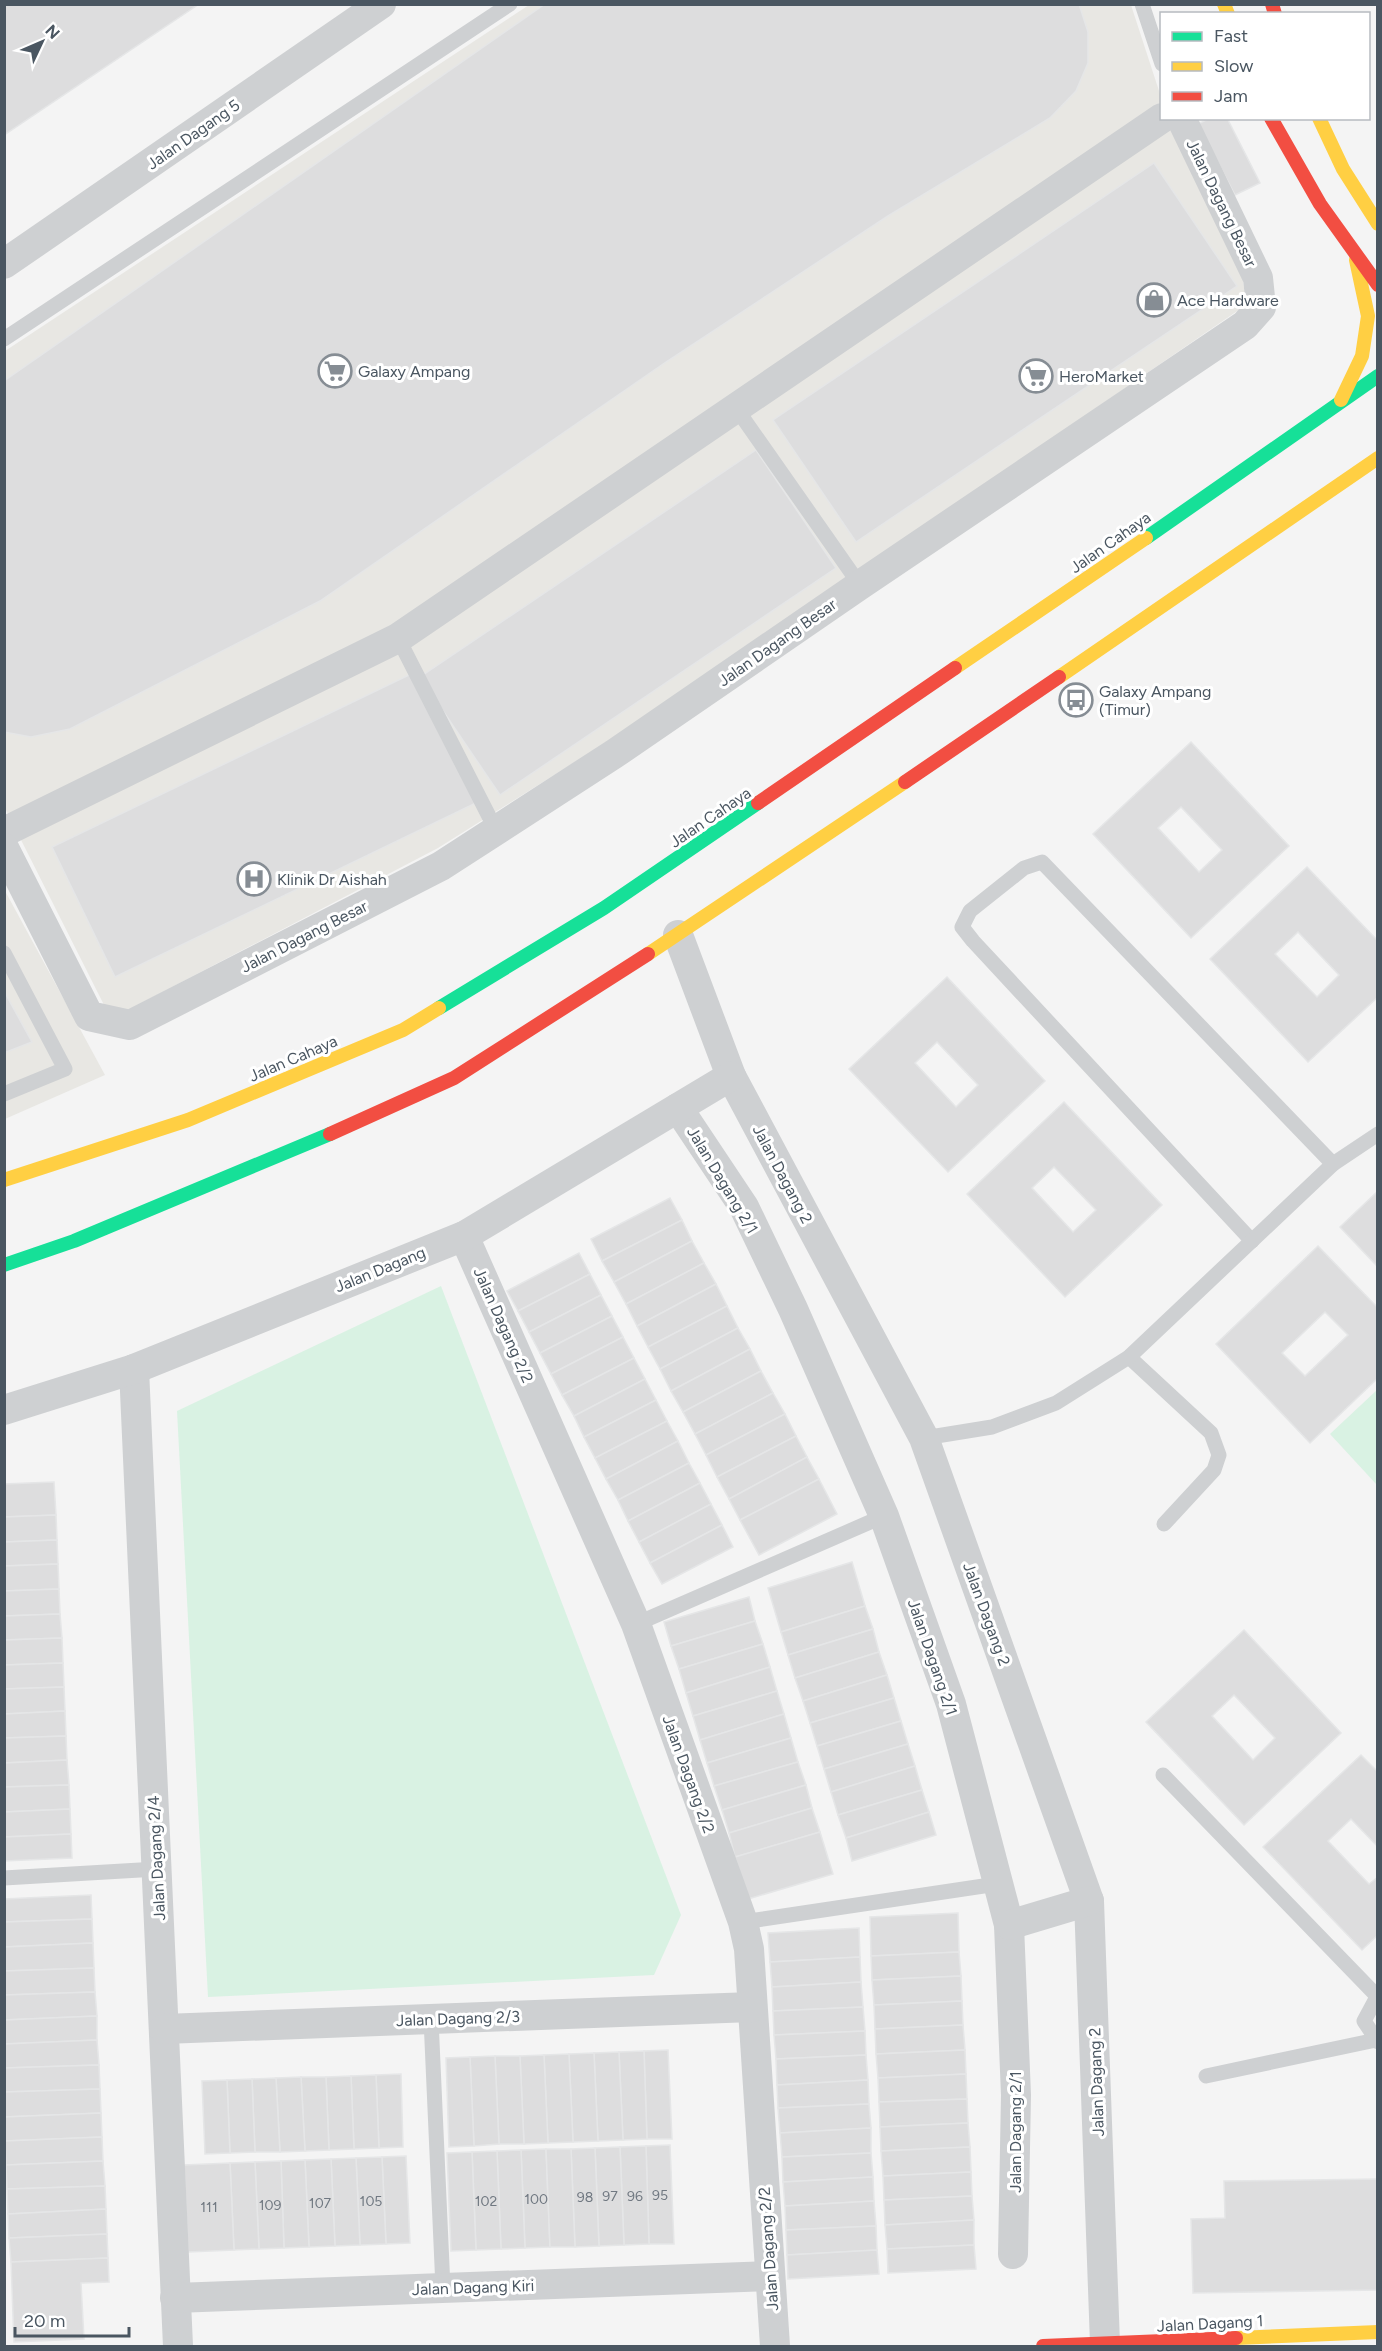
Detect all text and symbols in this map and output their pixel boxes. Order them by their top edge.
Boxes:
north arrow [12,12,72,72]
legend [1160,12,1370,120]
text: N [41,21,64,43]
text: Fast [1214,25,1248,47]
text: Slow [1214,55,1253,77]
text: Jam [1214,85,1248,107]
street label: Jalan Dagang 5 [143,95,243,173]
street label: Jalan Dagang Besar [1182,136,1261,271]
shop icon: Ace Hardware [1136,282,1172,318]
place label: Ace Hardware [1177,291,1279,310]
supermarket icon: Galaxy Ampang [317,353,353,389]
supermarket icon: HeroMarket [1018,358,1054,394]
place label: Galaxy Ampang [358,362,470,381]
place label: HeroMarket [1059,367,1144,386]
street label: Jalan Cahaya [1066,508,1154,577]
street label: Jalan Dagang Besar [715,594,840,690]
bus stop icon: Galaxy Ampang (Timur) [1058,682,1094,718]
place label: Galaxy Ampang (Timur) [1099,682,1211,719]
street label: Jalan Cahaya [666,783,755,852]
hospital icon: Klinik Dr Aishah [236,861,272,897]
place label: Klinik Dr Aishah [277,870,387,889]
street label: Jalan Dagang Besar [238,896,371,977]
street label: Jalan Cahaya [246,1031,340,1086]
street label: Jalan Dagang 2 [749,1122,817,1227]
street label: Jalan Dagang 2/1 [683,1123,762,1237]
street label: Jalan Dagang [332,1243,428,1296]
street label: Jalan Dagang 2/2 [470,1265,537,1386]
street label: Jalan Dagang 2 [959,1560,1014,1669]
street label: Jalan Dagang 2/1 [904,1597,961,1718]
street label: Jalan Dagang 2/2 [658,1713,719,1836]
street label: Jalan Dagang 2/4 [144,1795,169,1921]
street label: Jalan Dagang 2/3 [396,2007,520,2030]
street label: Jalan Dagang 2 [1085,2027,1108,2137]
street label: Jalan Dagang 2/1 [1006,2071,1025,2193]
street label: Jalan Dagang 2/2 [755,2186,782,2312]
house number: 95 [652,2187,668,2204]
house number: 97 [602,2188,618,2205]
house number: 96 [627,2188,643,2205]
house number: 98 [577,2189,593,2206]
house number: 100 [524,2191,548,2208]
house number: 105 [360,2193,382,2210]
house number: 102 [475,2193,497,2210]
house number: 107 [309,2195,332,2212]
house number: 109 [259,2197,281,2214]
house number: 111 [200,2199,218,2216]
street label: Jalan Dagang Kiri [411,2276,535,2299]
scale bar [15,2300,129,2338]
text: 20 m [24,2310,65,2332]
street label: Jalan Dagang 1 [1156,2311,1264,2336]

